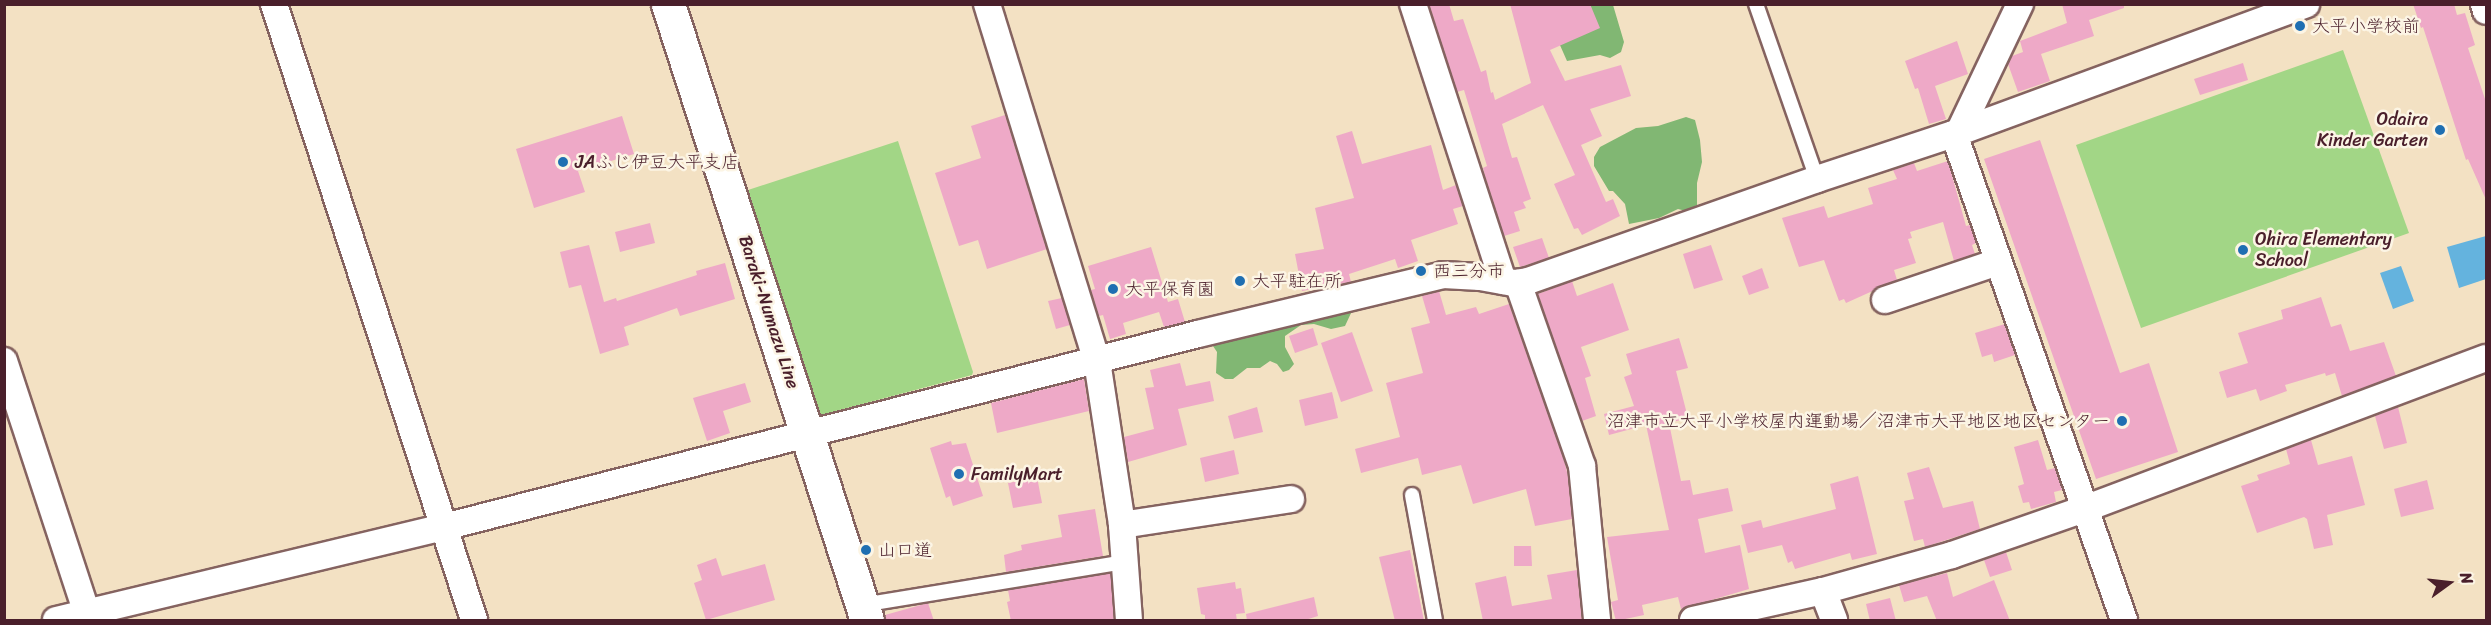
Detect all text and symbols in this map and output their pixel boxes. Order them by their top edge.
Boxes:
place label: 大平小学校前 [2312,15,2420,37]
marker: 大平小学校前 [2293,19,2307,33]
place label: Odaira Kinder Garten [2317,109,2428,152]
marker: Odaira Kinder Garten [2433,123,2447,137]
place label: JAふじ伊豆大平支店 [575,151,739,173]
marker: JAふじ伊豆大平支店 [556,155,570,169]
place label: Ohira Elementary School [2255,229,2393,272]
street label: Baraki-Numazu Line [734,233,804,391]
marker: Ohira Elementary School [2236,243,2250,257]
place label: 西三分市 [1433,260,1505,282]
marker: 西三分市 [1414,264,1428,278]
place label: 大平駐在所 [1252,270,1342,292]
marker: 大平駐在所 [1233,274,1247,288]
place label: 大平保育園 [1125,278,1215,300]
marker: 大平保育園 [1106,282,1120,296]
place label: 沼津市立大平小学校屋内運動場／沼津市大平地区地区センター [1606,410,2110,432]
marker: 沼津市立大平小学校屋内運動場／沼津市大平地区地区センター [2115,414,2129,428]
place label: FamilyMart [971,463,1063,485]
marker: FamilyMart [952,467,966,481]
place label: 山口道 [878,539,932,561]
marker: 山口道 [859,543,873,557]
north arrow [2419,553,2479,613]
text: N [2451,569,2482,587]

